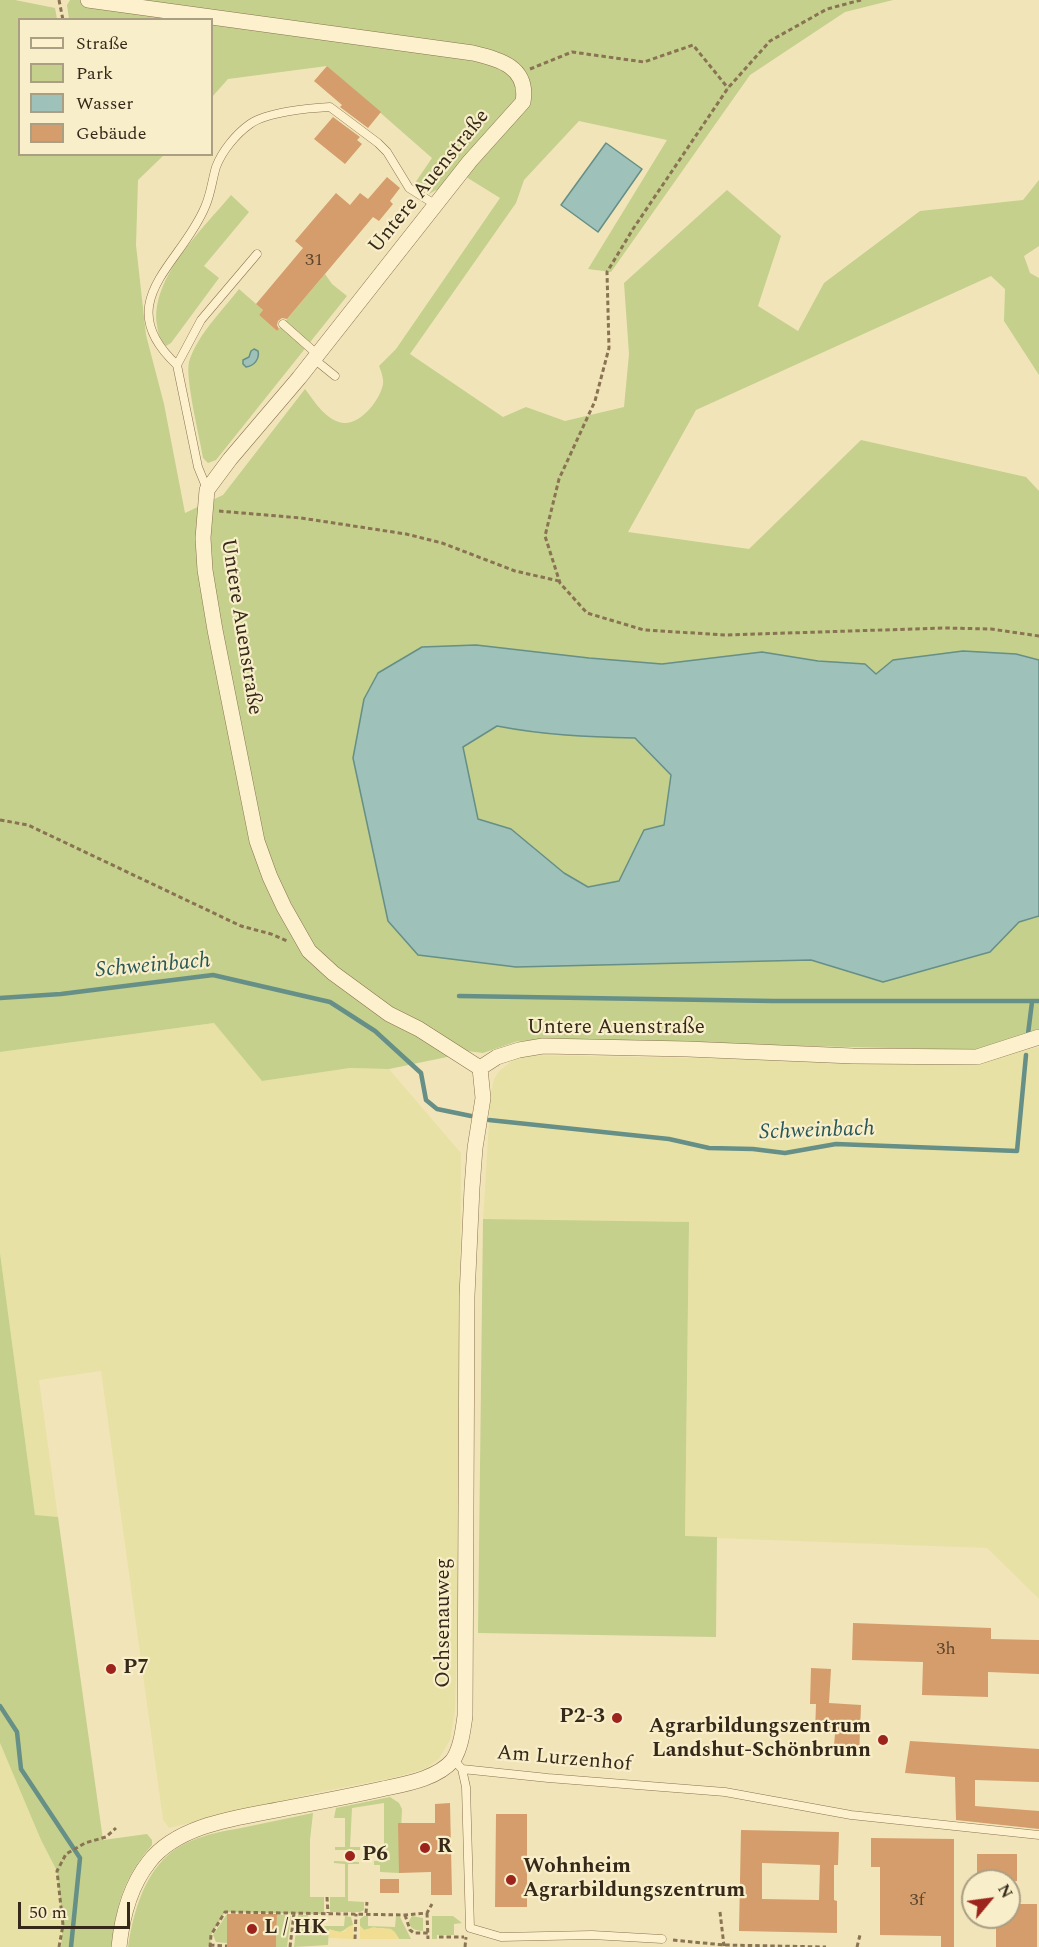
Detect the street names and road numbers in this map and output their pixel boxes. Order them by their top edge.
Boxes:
street label: Untere Auenstraße [364,105,496,259]
street label: Untere Auenstraße [214,537,266,717]
street label: Untere Auenstraße [527,1016,705,1042]
street label: Ochsenauweg [432,1558,458,1688]
street label: Am Lurzenhof [495,1742,633,1778]

